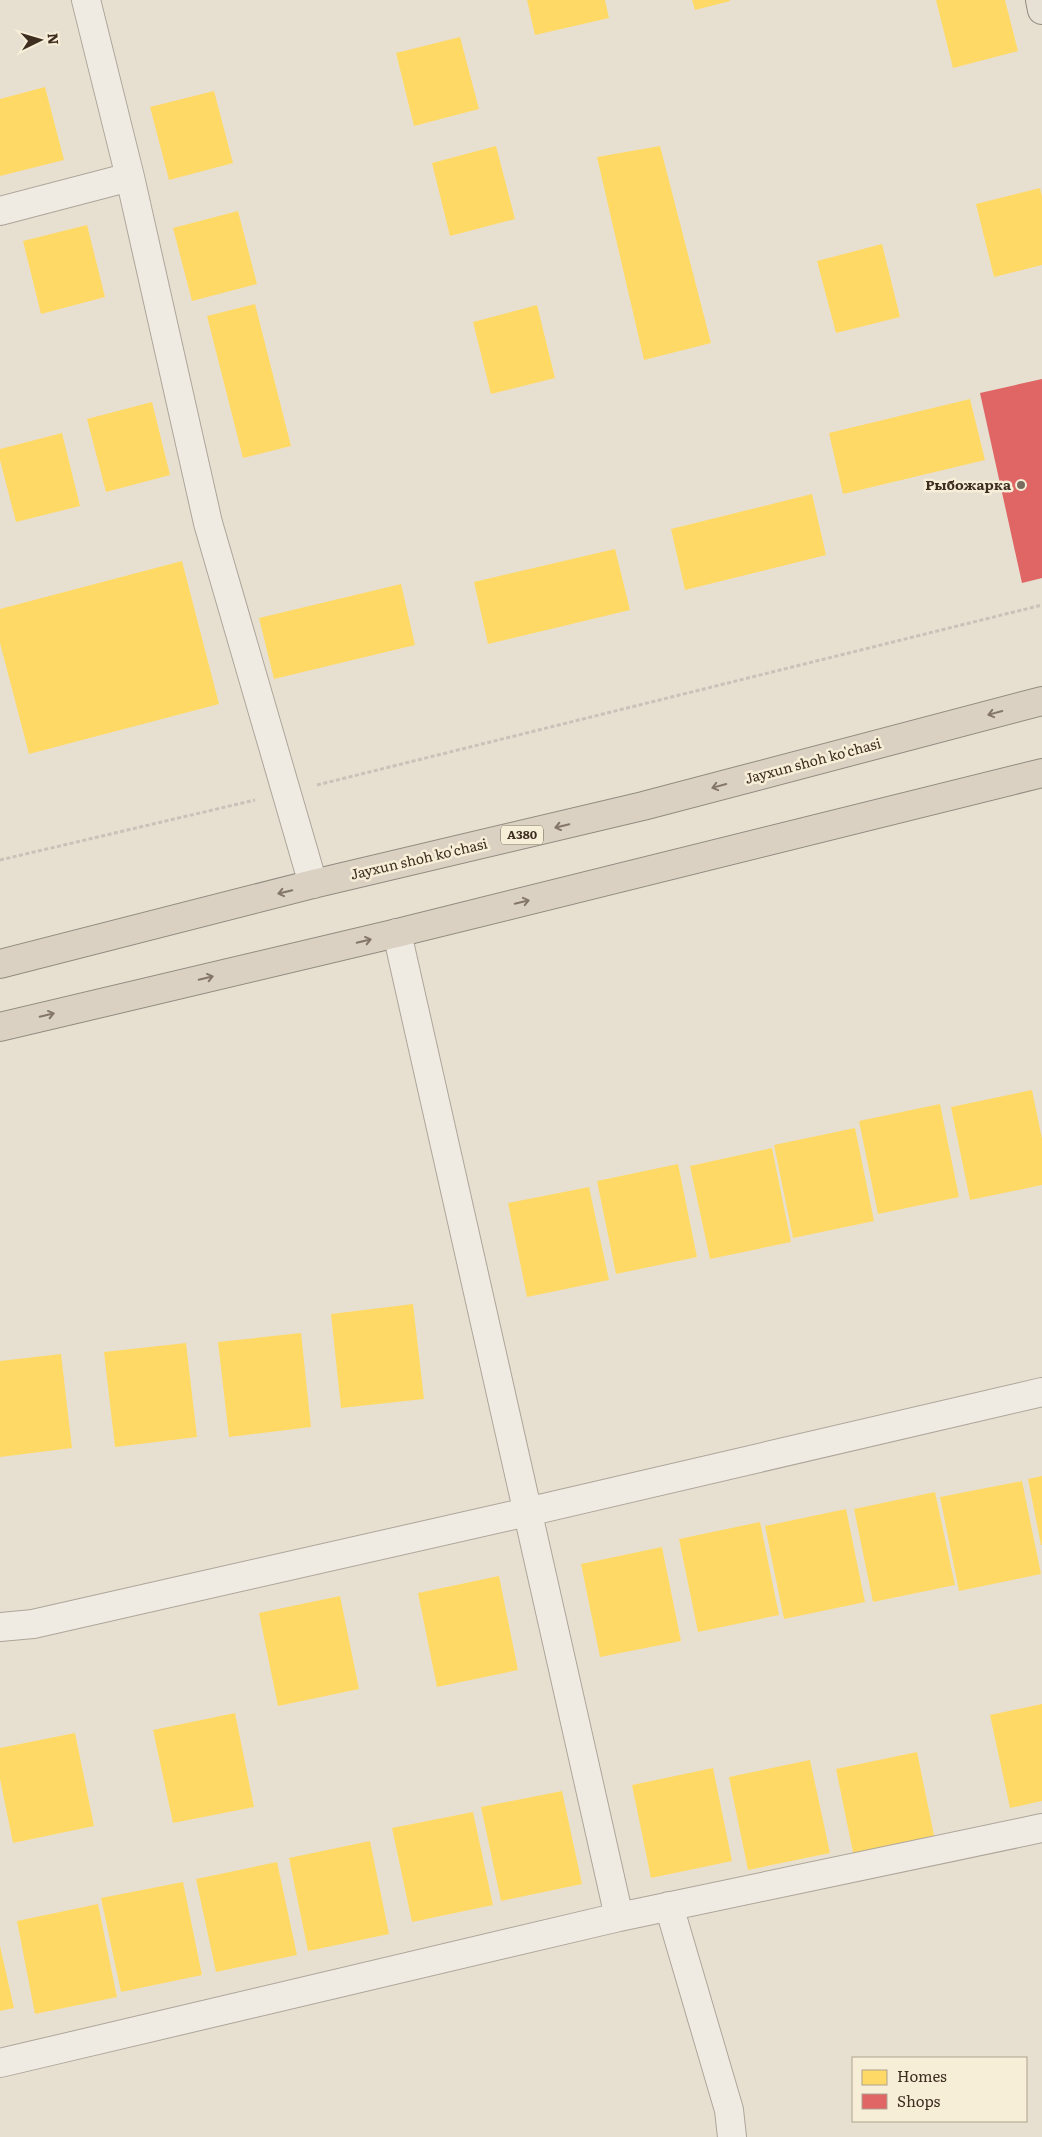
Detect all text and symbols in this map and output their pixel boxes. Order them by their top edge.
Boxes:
north arrow [15,15,65,65]
text: N [43,32,64,46]
place label: Рыбожарка [925,474,1012,494]
marker: Рыбожарка [1015,479,1027,491]
one-way arrow [987,709,1003,718]
street label: Jayxun shoh ko'chasi [742,732,883,788]
one-way arrow [712,782,728,791]
one-way arrow [554,822,570,831]
road number: A380 [501,826,543,844]
street label: Jayxun shoh ko'chasi [348,832,490,884]
one-way arrow [277,887,293,897]
one-way arrow [513,897,529,906]
one-way arrow [355,936,371,945]
one-way arrow [197,973,213,982]
one-way arrow [39,1010,55,1019]
legend [852,2057,1027,2122]
text: Homes [897,2064,947,2087]
text: Shops [897,2089,940,2112]

